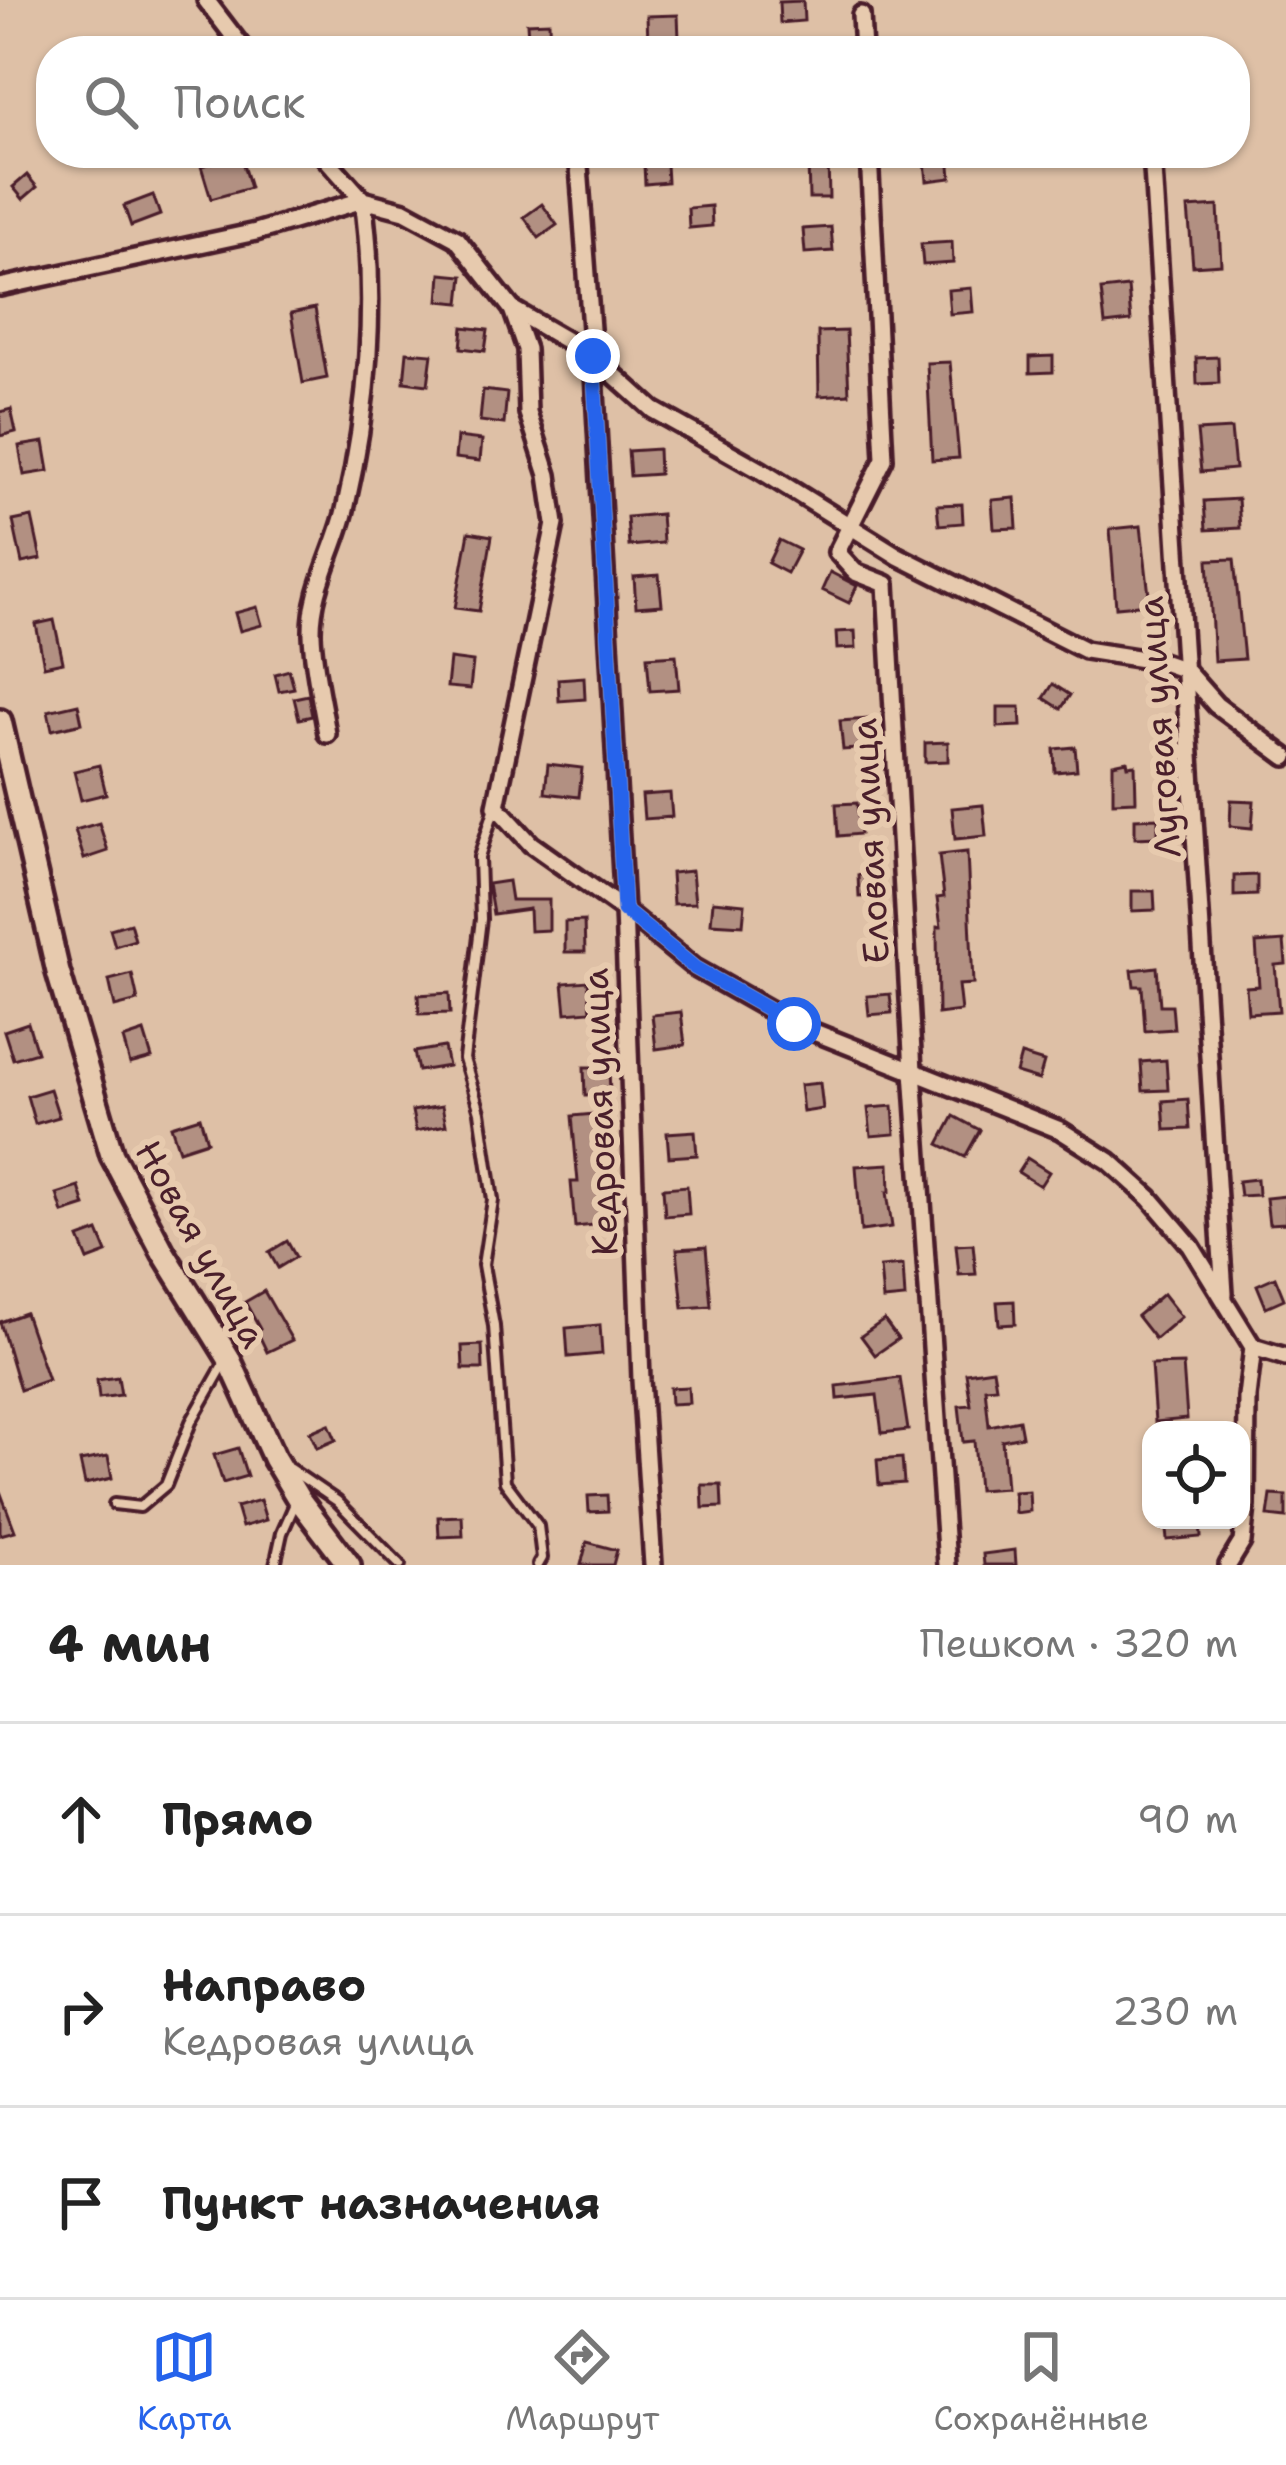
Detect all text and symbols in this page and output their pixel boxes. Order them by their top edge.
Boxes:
search box [36,36,1250,168]
icon: search [78,69,144,135]
text: Поиск [174,72,305,132]
route end [566,329,620,383]
street label: Луговая улица [1125,594,1193,860]
street label: Еловая улица [839,717,901,965]
street label: Кедровая улица [570,967,630,1257]
route start [767,997,821,1051]
street label: Новая улица [124,1132,278,1356]
map controls [1142,1421,1250,1529]
button: locate [1142,1421,1250,1529]
text: 4 мин [48,1609,212,1677]
text: Пешком · 320 m [920,1617,1238,1669]
icon: ahead [48,1786,114,1852]
text: Прямо [162,1789,313,1849]
text: 90 m [1137,1793,1238,1845]
text: Направо [162,1955,366,2015]
icon: right [48,1978,114,2044]
text: 230 m [1112,1985,1238,2037]
text: Кедровая улица [162,2015,474,2067]
icon: arrive [48,2170,114,2236]
text: Пункт назначения [162,2173,601,2233]
tab: Карта [137,2324,231,2441]
tab: Маршрут [505,2324,659,2441]
tab: Сохранённые [933,2324,1149,2441]

